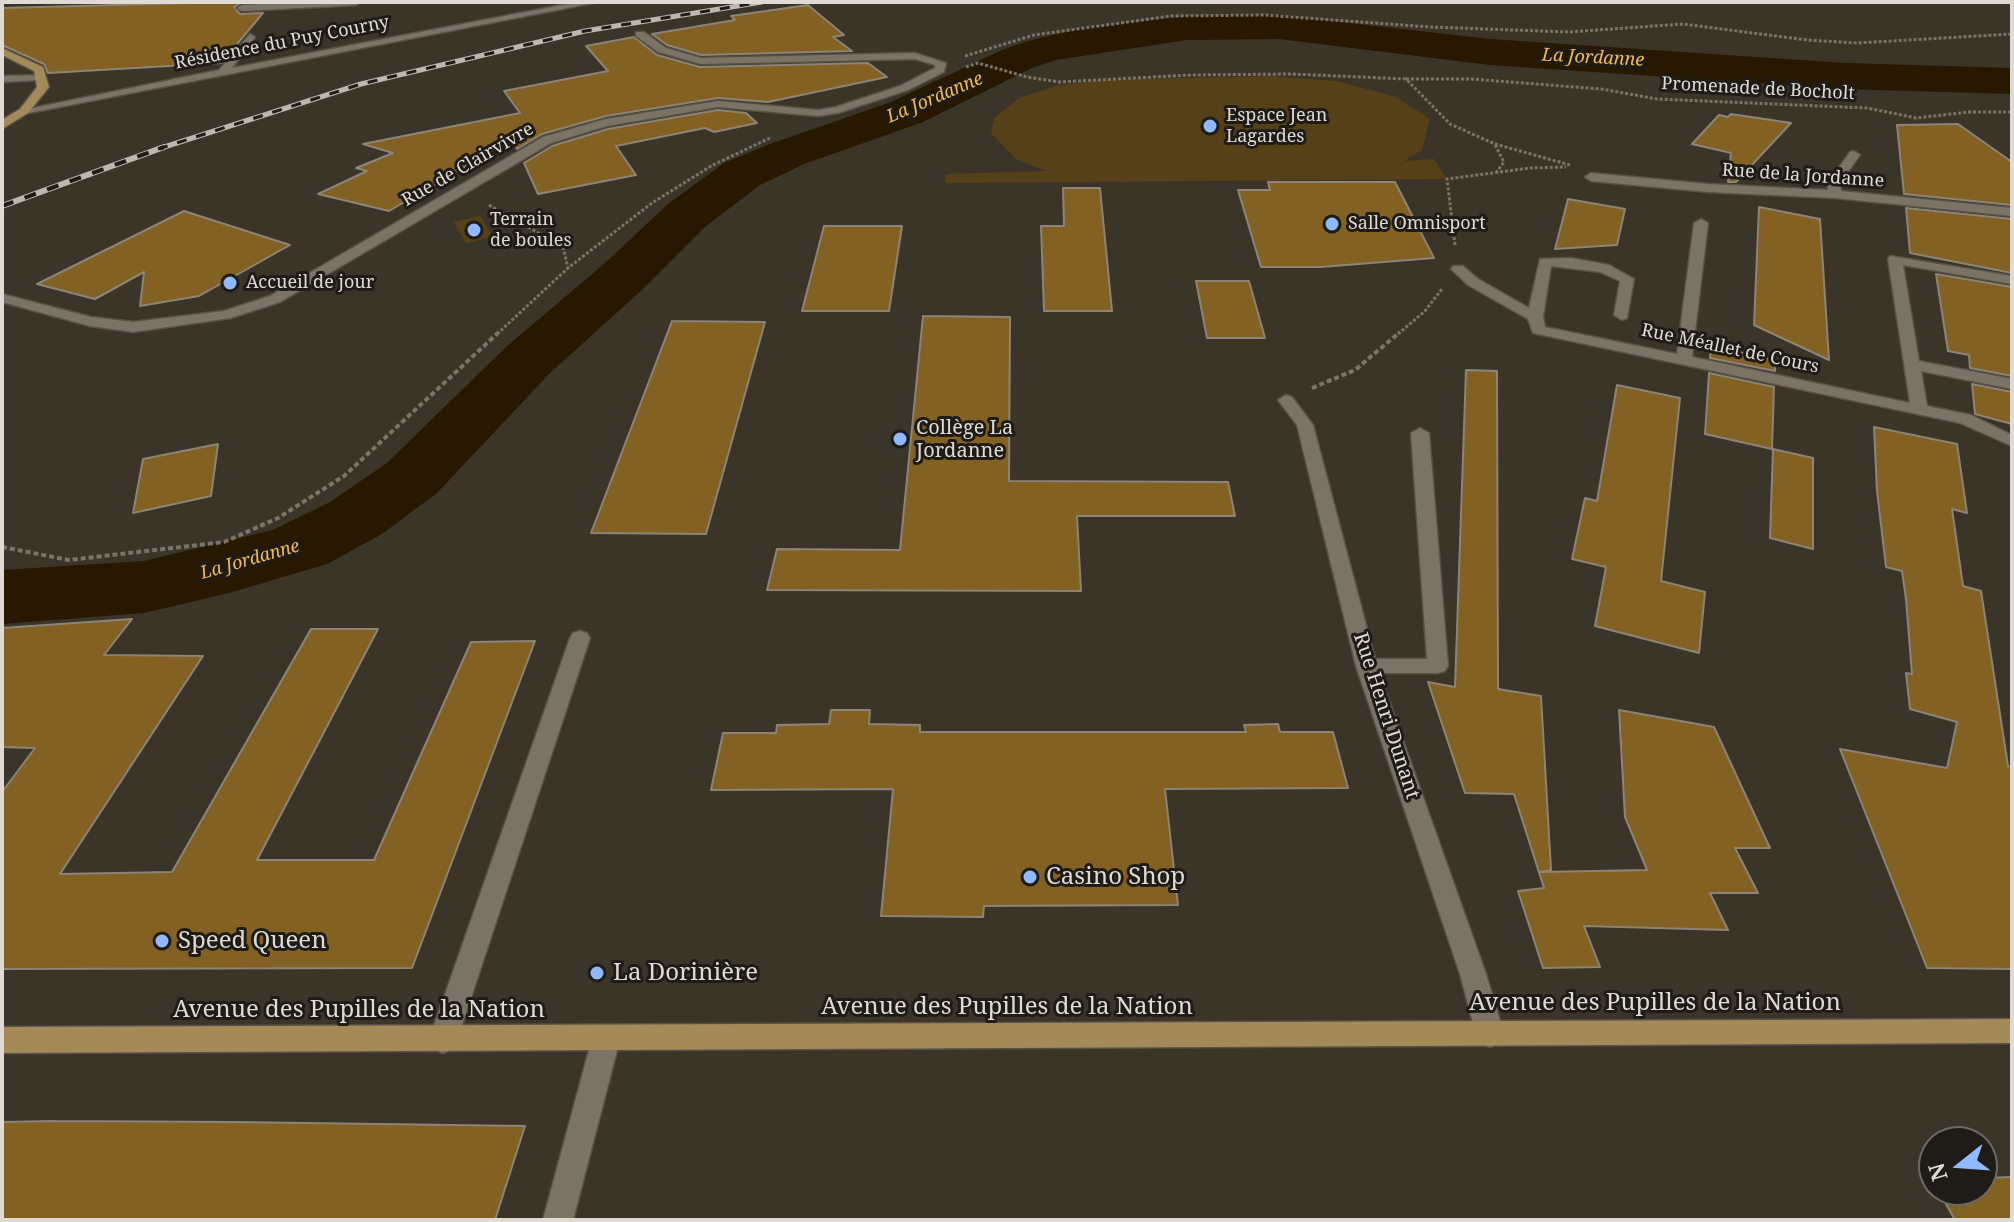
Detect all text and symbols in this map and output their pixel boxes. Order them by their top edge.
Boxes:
street label: Résidence du Puy Courny [173,12,391,74]
water label: La Jordanne [1541,45,1645,71]
water label: La Jordanne [884,68,986,128]
street label: Promenade de Bocholt [1661,73,1855,105]
place label: Espace Jean Lagardes [1226,105,1327,148]
marker: Espace Jean Lagardes [1201,117,1219,135]
street label: Rue de Clairvivre [398,118,538,212]
street label: Rue de la Jordanne [1721,160,1885,192]
place label: Terrain de boules [490,209,572,252]
place label: Salle Omnisport [1348,213,1486,235]
marker: Salle Omnisport [1323,215,1341,233]
marker: Terrain de boules [465,221,483,239]
place label: Accueil de jour [246,272,374,294]
marker: Accueil de jour [221,274,239,292]
street label: Rue Méallet de Cours [1639,320,1821,378]
place label: Collège La Jordanne [916,416,1013,463]
marker: Collège La Jordanne [891,430,909,448]
water label: La Jordanne [198,536,302,584]
street label: Rue Henri Dunant [1348,630,1424,802]
place label: Casino Shop [1046,863,1185,891]
marker: Casino Shop [1021,868,1039,886]
place label: Speed Queen [178,927,327,955]
marker: Speed Queen [153,932,171,950]
place label: La Dorinière [613,959,758,987]
marker: La Dorinière [588,964,606,982]
street label: Avenue des Pupilles de la Nation [1469,989,1841,1017]
street label: Avenue des Pupilles de la Nation [821,993,1193,1021]
street label: Avenue des Pupilles de la Nation [173,996,545,1024]
north arrow [1918,1126,1998,1206]
text: N [1920,1160,1954,1185]

